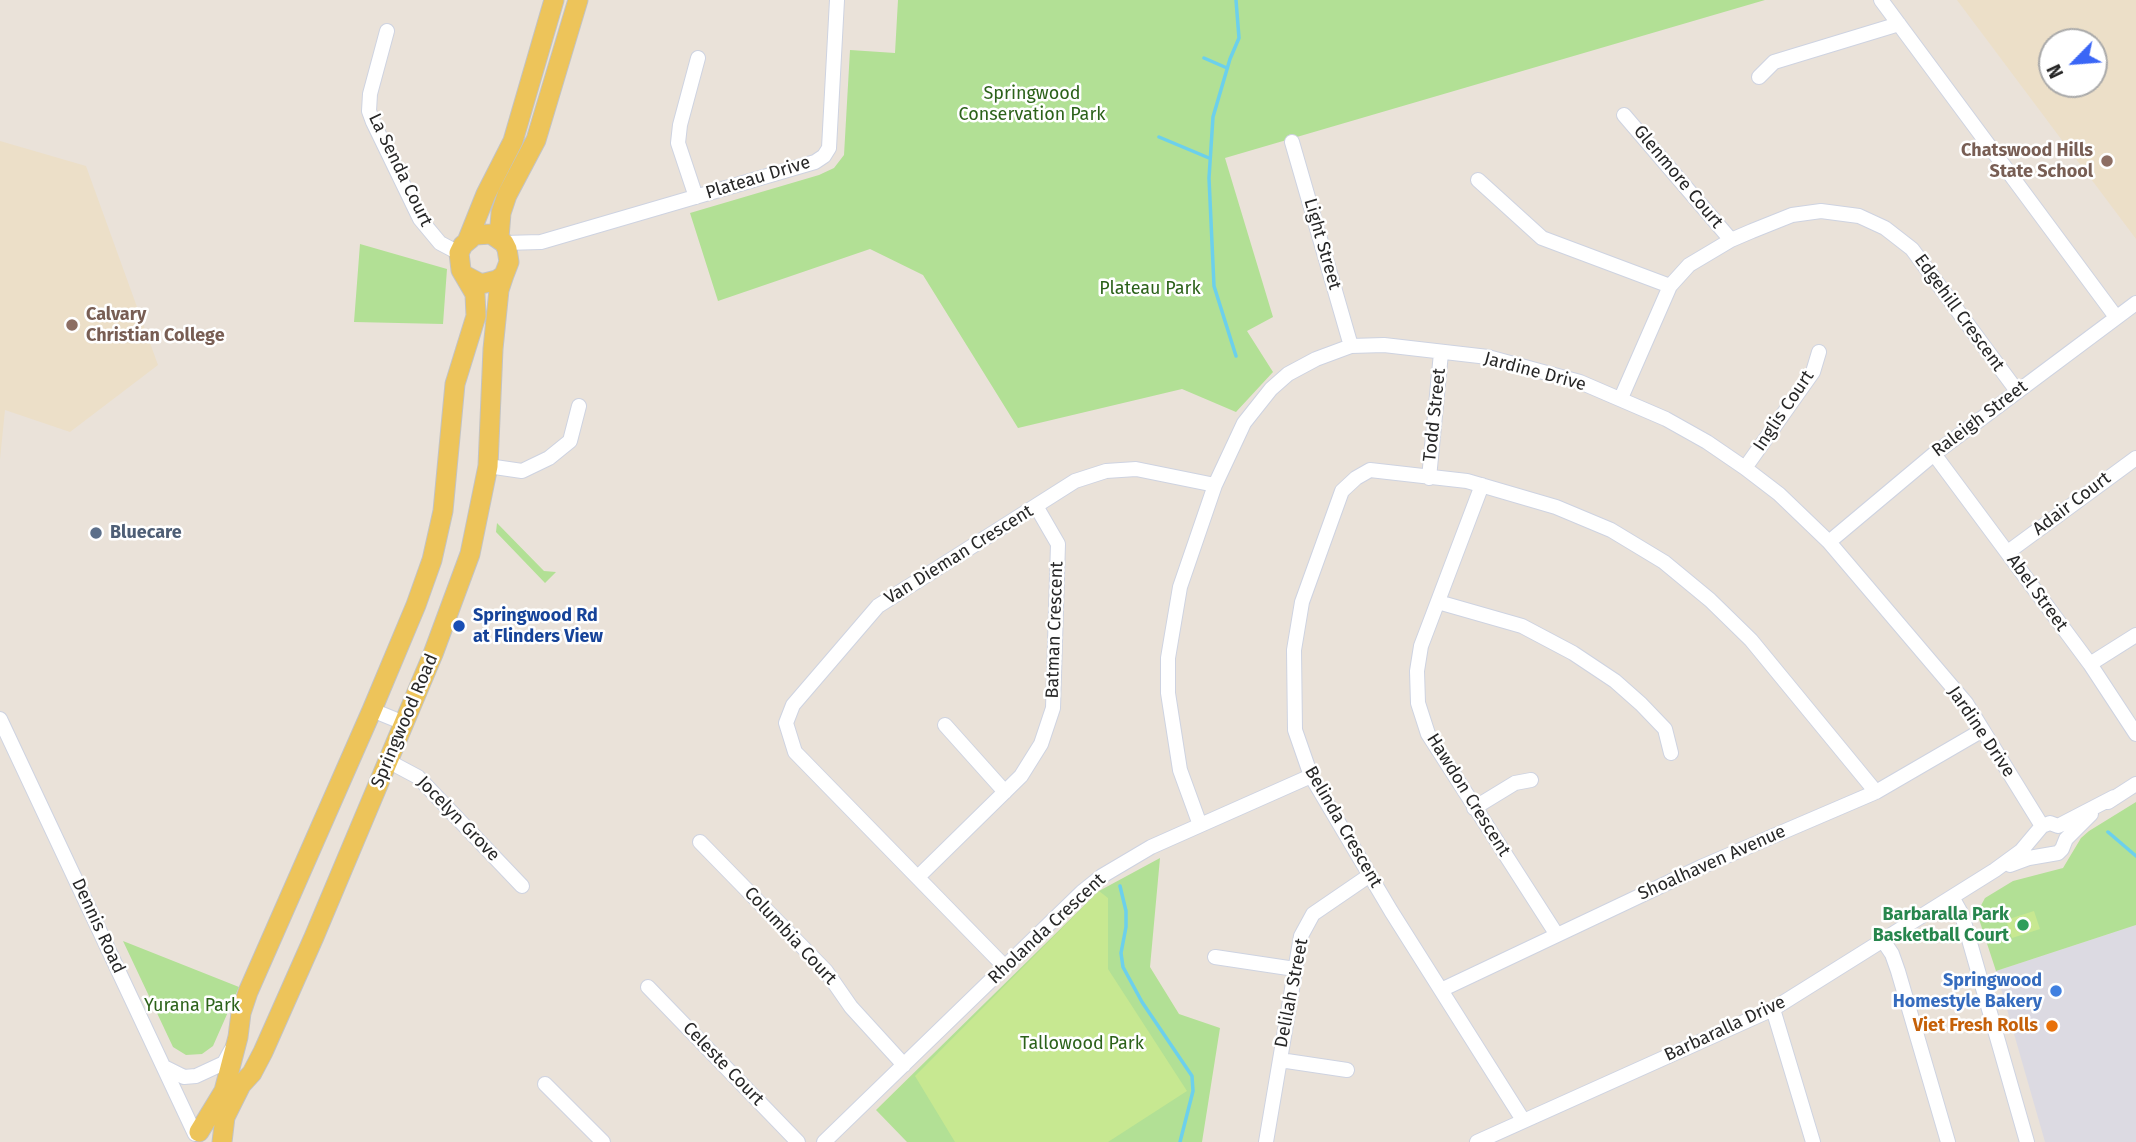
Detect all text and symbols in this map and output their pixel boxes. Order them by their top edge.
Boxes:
north arrow [2038,28,2108,98]
text: N [2042,61,2068,82]
park label: Springwood Conservation Park [958,83,1106,126]
street label: La Senda Court [363,110,437,230]
street label: Glenmore Court [1629,121,1727,233]
place label: Chatswood Hills State School [1961,140,2093,182]
street label: Plateau Drive [703,152,813,204]
marker: Chatswood Hills State School [2099,153,2115,169]
street label: Light Street [1299,196,1345,292]
street label: Edgehill Crescent [1909,250,2009,376]
park label: Plateau Park [1099,278,1201,300]
place label: Calvary Christian College [86,304,225,346]
marker: Calvary Christian College [64,317,80,333]
street label: Jardine Drive [1482,348,1588,396]
street label: Inglis Court [1749,366,1819,456]
street label: Todd Street [1419,367,1451,463]
street label: Raleigh Street [1928,376,2032,462]
street label: Adair Court [2029,468,2115,540]
street label: Van Dieman Crescent [881,501,1037,609]
place label: Bluecare [110,522,182,544]
marker: Bluecare [88,525,104,541]
street label: Abel Street [2002,550,2072,636]
street label: Batman Crescent [1042,561,1068,699]
place label: Springwood Rd at Flinders View [473,605,603,648]
marker: Springwood Rd at Flinders View [451,618,467,634]
street label: Springwood Road [367,651,443,791]
street label: Jardine Drive [1943,682,2019,782]
street label: Hawdon Crescent [1421,729,1515,861]
street label: Belinda Crescent [1300,762,1386,892]
street label: Jocelyn Grove [412,772,504,866]
street label: Shoalhaven Avenue [1635,821,1789,905]
street label: Rholanda Crescent [984,869,1110,989]
street label: Dennis Road [67,875,129,977]
street label: Columbia Court [739,883,841,989]
place label: Barbaralla Park Basketball Court [1873,904,2009,946]
marker: Barbaralla Park Basketball Court [2015,917,2031,933]
street label: Delilah Street [1271,937,1313,1049]
place label: Springwood Homestyle Bakery [1893,970,2042,1012]
marker: Springwood Homestyle Bakery [2048,983,2064,999]
street label: Barbaralla Drive [1661,991,1789,1067]
park label: Yurana Park [144,995,240,1017]
place label: Viet Fresh Rolls [1913,1015,2038,1037]
street label: Celeste Court [678,1018,768,1110]
marker: Viet Fresh Rolls [2044,1018,2060,1034]
park label: Tallowood Park [1020,1033,1144,1055]

